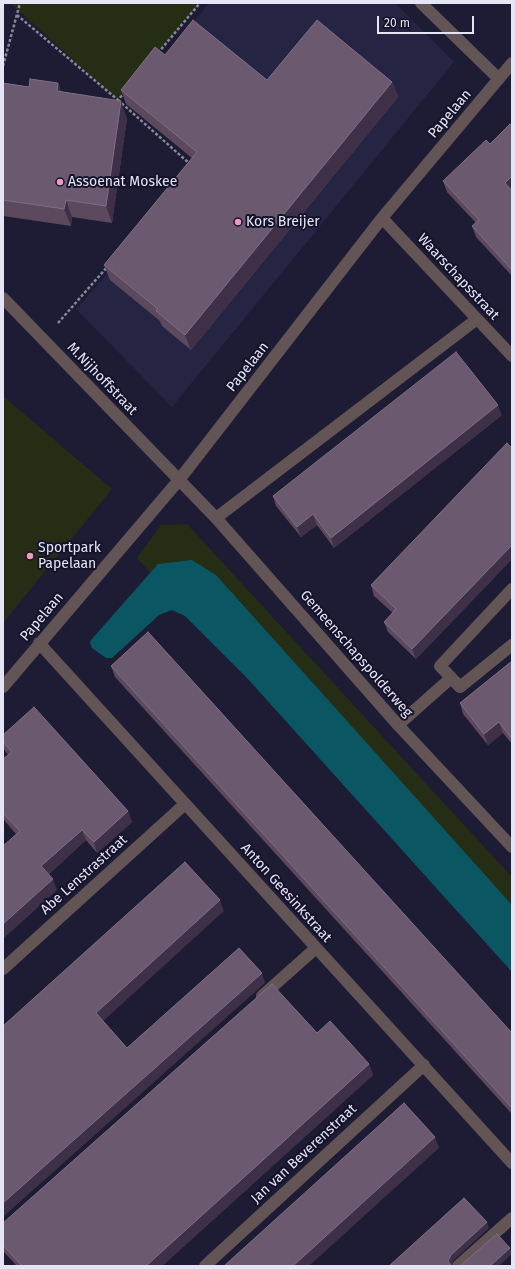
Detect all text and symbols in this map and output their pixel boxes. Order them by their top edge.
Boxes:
scale bar [379,8,476,34]
text: 20 m [384,16,410,30]
street label: Papelaan [425,86,475,142]
place label: Assoenat Moskee [68,174,177,190]
marker: Assoenat Moskee [55,177,65,187]
place label: Kors Breijer [246,214,320,230]
marker: Kors Breijer [233,217,243,227]
street label: Waarschapsstraat [414,230,502,324]
street label: M.Nijhoffstraat [63,339,141,419]
street label: Papelaan [223,339,273,395]
place label: Sportpark Papelaan [38,540,101,572]
marker: Sportpark Papelaan [25,551,35,561]
street label: Gemeenschapspolderweg [296,587,416,721]
street label: Papelaan [17,589,67,645]
street label: Abe Lenstrastraat [37,832,131,918]
street label: Anton Geesinkstraat [237,840,335,946]
street label: Jan van Beverenstraat [248,1101,360,1207]

